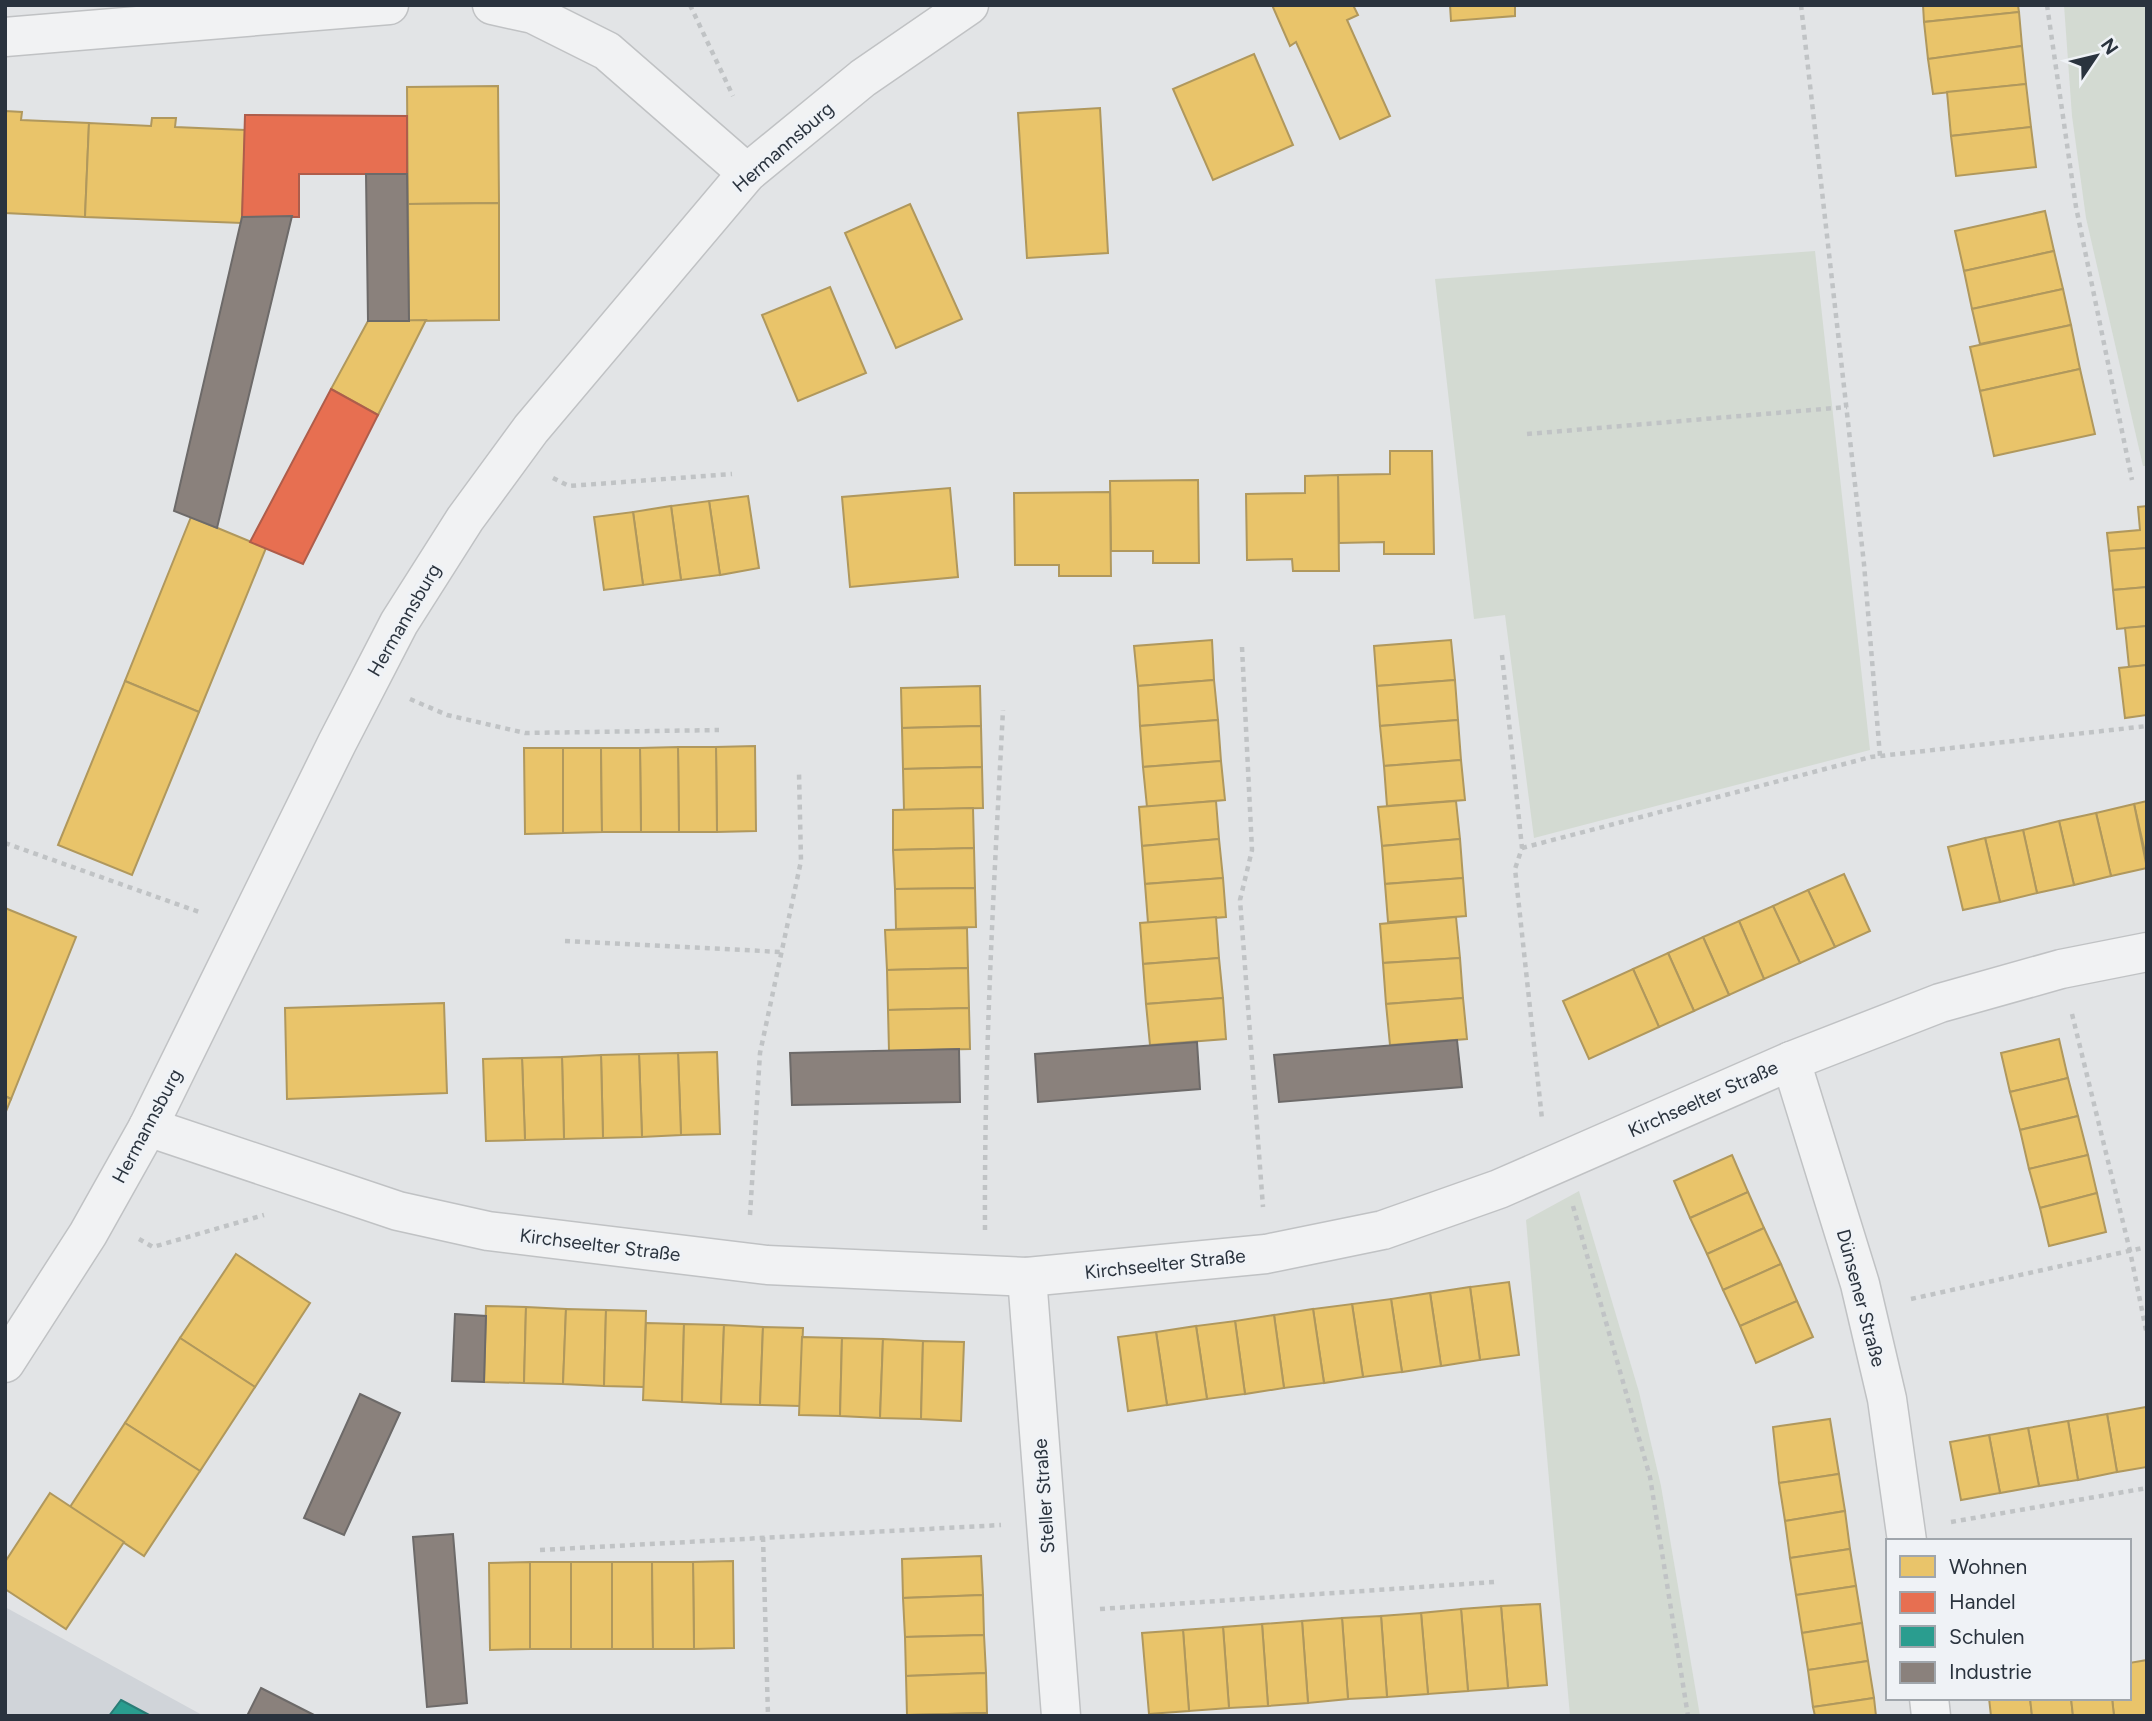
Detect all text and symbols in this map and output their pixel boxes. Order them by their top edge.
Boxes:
north arrow [2061,21,2131,91]
text: N [2096,34,2123,59]
street label: Hermannsburg [728,97,838,197]
street label: Hermannsburg [362,560,446,680]
street label: Kirchseelter Straße [1624,1056,1782,1142]
street label: Hermannsburg [107,1065,187,1187]
street label: Kirchseelter Straße [518,1224,682,1266]
street label: Dünsener Straße [1832,1227,1890,1369]
street label: Kirchseelter Straße [1083,1244,1247,1284]
street label: Steller Straße [1029,1438,1059,1554]
legend [1886,1539,2131,1700]
text: Wohnen [1949,1554,2027,1579]
text: Handel [1949,1589,2016,1614]
text: Schulen [1949,1624,2025,1649]
text: Industrie [1949,1659,2032,1684]

